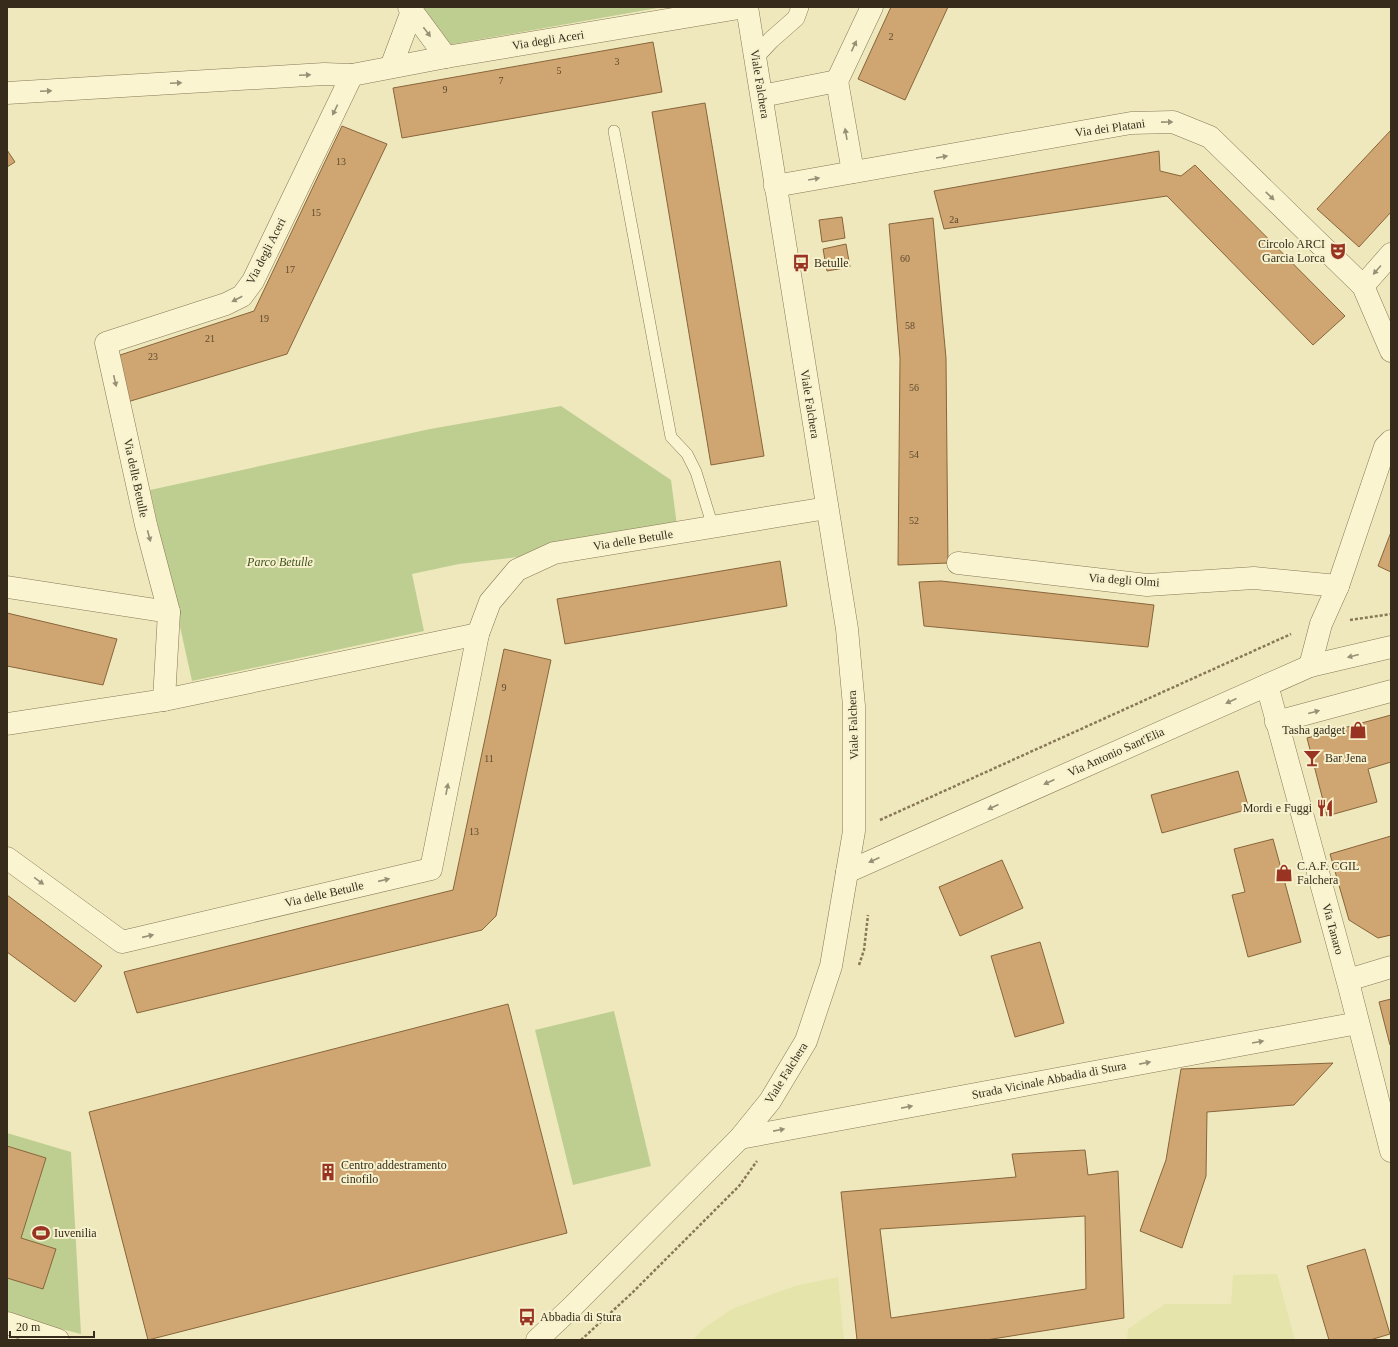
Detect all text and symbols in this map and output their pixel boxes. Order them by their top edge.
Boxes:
one-way arrow [423,27,431,37]
street label: Via degli Aceri [511,27,586,53]
house number: 2 [889,31,894,42]
one-way arrow [851,40,857,52]
street label: Viale Falchera [748,49,772,120]
house number: 3 [615,56,620,67]
house number: 5 [557,65,562,76]
one-way arrow [299,72,311,79]
house number: 7 [499,75,504,86]
one-way arrow [170,80,182,87]
house number: 9 [443,84,448,95]
one-way arrow [40,88,53,94]
one-way arrow [332,105,338,116]
street label: Via dei Platani [1074,116,1147,140]
one-way arrow [1161,119,1174,125]
one-way arrow [843,128,849,140]
one-way arrow [936,153,948,159]
house number: 13 [336,156,346,167]
one-way arrow [807,176,820,182]
one-way arrow [1265,191,1275,200]
house number: 15 [311,207,321,218]
house number: 2a [949,214,959,225]
street label: Via degli Aceri [243,215,289,287]
place label: Circolo ARCI Garcia Lorca [1258,237,1326,265]
theatre icon: Circolo ARCI Garcia Lorca [1328,241,1348,261]
bus stop icon: Betulle [791,253,811,273]
house number: 60 [900,253,910,264]
place label: Betulle [814,256,849,270]
house number: 17 [285,264,295,275]
one-way arrow [1373,265,1382,275]
one-way arrow [231,296,242,302]
house number: 19 [259,313,269,324]
house number: 58 [905,320,915,331]
house number: 21 [205,333,215,344]
house number: 23 [148,351,158,362]
street label: Viale Falchera [798,369,822,440]
one-way arrow [112,375,118,388]
house number: 56 [909,382,919,393]
street label: Via delle Betulle [121,437,151,519]
house number: 54 [909,449,919,460]
house number: 52 [909,515,919,526]
street label: Via delle Betulle [592,527,674,553]
one-way arrow [146,530,152,542]
park label: Parco Betulle [246,555,314,569]
street label: Via degli Olmi [1088,571,1161,590]
one-way arrow [1347,653,1359,659]
house number: 9 [502,682,507,693]
street label: Viale Falchera [845,689,861,760]
one-way arrow [1225,698,1237,704]
one-way arrow [1308,708,1320,714]
shop icon: Tasha gadget [1348,720,1368,740]
place label: Tasha gadget [1282,723,1346,737]
street label: Via Antonio Sant'Elia [1066,724,1167,780]
bar icon: Bar Jena [1302,748,1322,768]
place label: Bar Jena [1325,751,1367,765]
house number: 11 [484,753,494,764]
one-way arrow [1043,779,1055,785]
one-way arrow [445,783,451,795]
restaurant icon: Mordi e Fuggi [1315,798,1335,818]
place label: Mordi e Fuggi [1243,801,1313,815]
one-way arrow [987,804,999,810]
house number: 13 [469,826,479,837]
one-way arrow [869,857,880,863]
place label: C.A.F. CGIL Falchera [1297,859,1359,887]
shop icon: C.A.F. CGIL Falchera [1274,863,1294,883]
one-way arrow [378,876,390,882]
one-way arrow [33,877,44,885]
street label: Via delle Betulle [283,878,365,910]
street label: Via Tanaro [1319,902,1347,956]
one-way arrow [142,932,155,938]
one-way arrow [1251,1038,1264,1044]
street label: Viale Falchera [762,1039,811,1106]
street label: Strada Vicinale Abbadia di Stura [971,1058,1128,1102]
one-way arrow [1138,1059,1151,1065]
one-way arrow [900,1103,913,1109]
one-way arrow [773,1127,785,1133]
place label: Centro addestramento cinofilo [341,1158,447,1186]
building icon: Centro addestramento cinofilo [318,1162,338,1182]
sports icon: Iuvenilia [31,1223,51,1243]
place label: Iuvenilia [54,1226,97,1240]
bus stop icon: Abbadia di Stura [517,1307,537,1327]
place label: Abbadia di Stura [540,1310,622,1324]
scale bar [10,1313,94,1339]
text: 20 m [16,1320,41,1334]

